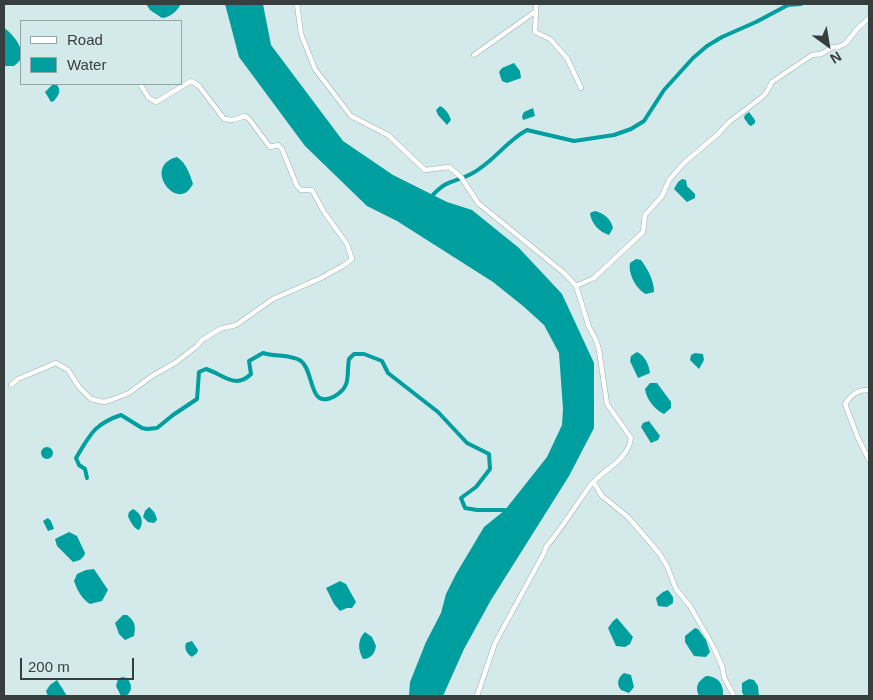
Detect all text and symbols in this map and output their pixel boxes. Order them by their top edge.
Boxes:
legend [20,20,182,85]
north arrow [803,20,853,70]
text: Road [67,31,103,48]
text: N [827,48,844,67]
text: Water [67,56,106,73]
scale bar [22,648,136,680]
text: 200 m [28,658,70,675]

